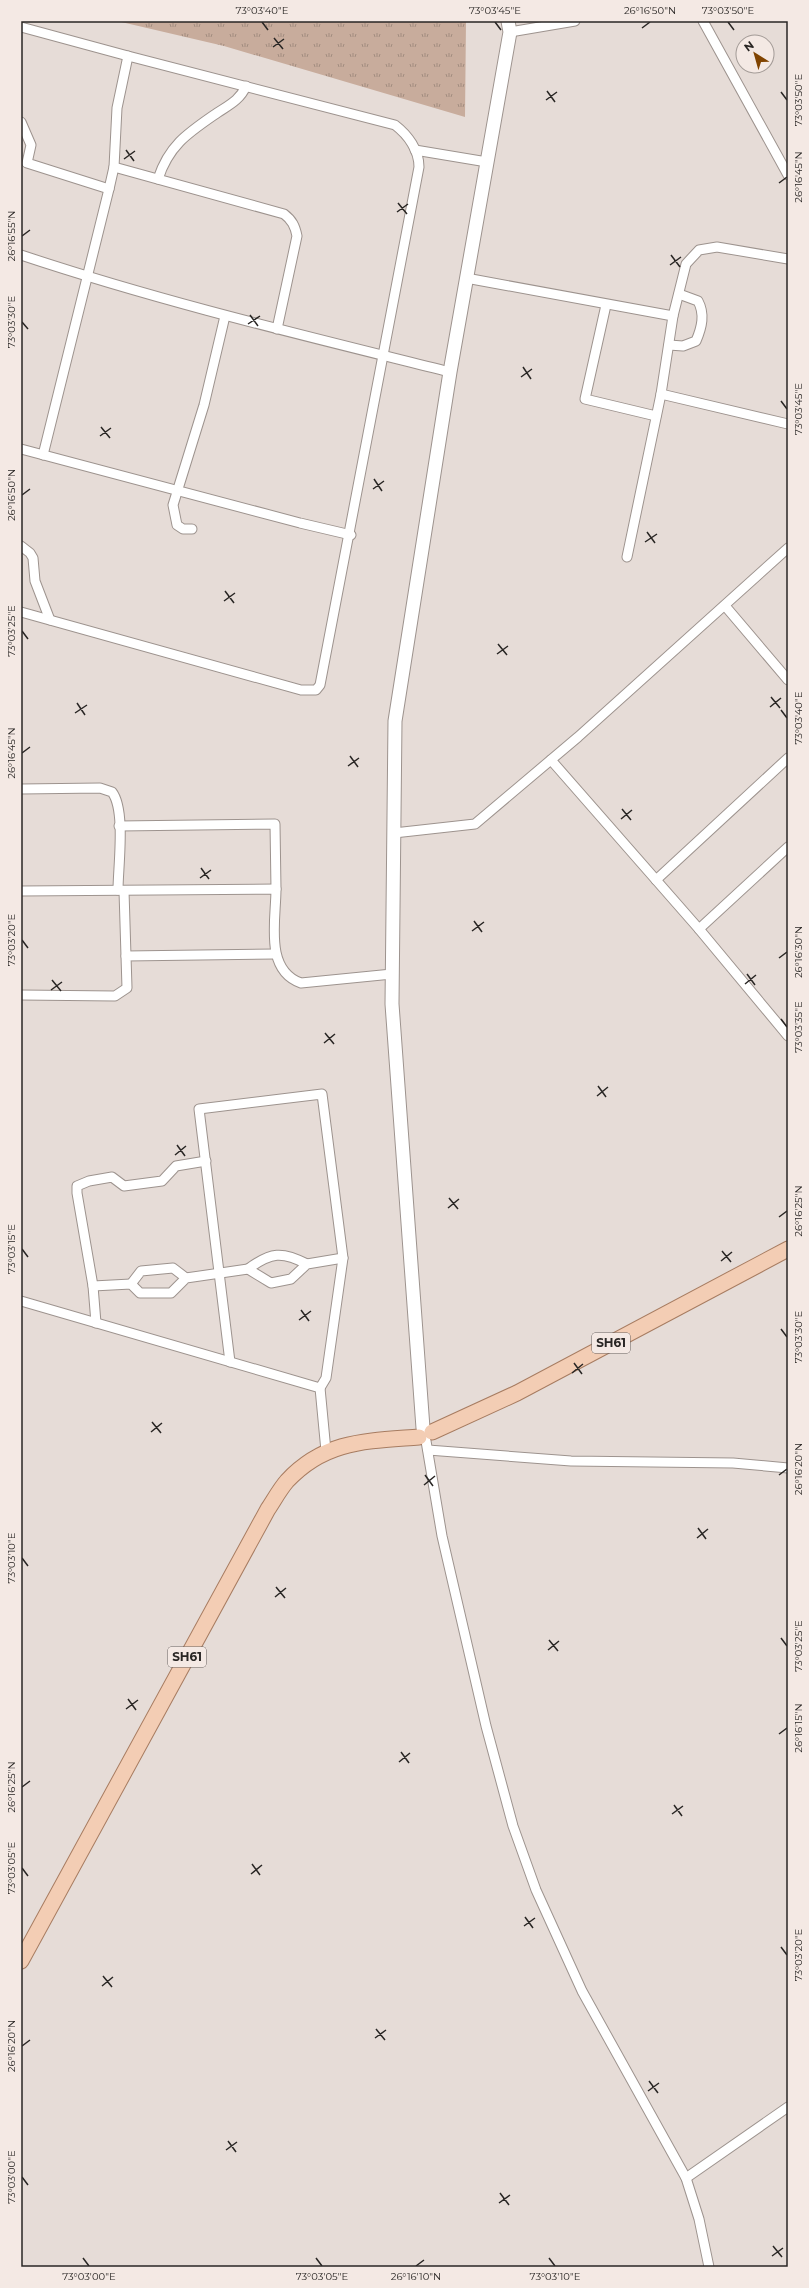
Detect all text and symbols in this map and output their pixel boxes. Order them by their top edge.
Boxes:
text: 73°03'40"E [236,4,289,17]
text: 73°03'45"E [469,4,521,17]
text: 26°16'50"N [624,4,676,17]
text: 73°03'50"E [702,4,755,17]
north arrow [735,34,775,74]
text: N [741,38,757,54]
text: 73°03'50"E [792,73,805,126]
text: 26°16'45"N [792,151,805,203]
text: 26°16'55"N [5,210,18,262]
text: 73°03'30"E [5,295,18,348]
text: 73°03'45"E [792,383,805,435]
text: 26°16'50"N [5,469,18,521]
text: 73°03'25"E [5,605,18,657]
text: 73°03'40"E [792,691,805,744]
text: 26°16'45"N [5,727,18,779]
text: 73°03'20"E [5,913,18,966]
text: 26°16'30"N [792,926,805,978]
text: 73°03'35"E [792,1001,805,1053]
text: 26°16'25"N [792,1185,805,1237]
text: 73°03'15"E [5,1224,18,1274]
text: 73°03'30"E [792,1310,805,1363]
road number: SH61 [592,1333,630,1353]
text: 26°16'20"N [792,1443,805,1495]
text: 73°03'10"E [5,1532,18,1583]
text: 73°03'25"E [792,1620,805,1672]
road number: SH61 [168,1647,206,1667]
text: 26°16'15"N [792,1703,805,1753]
text: 26°16'25"N [5,1761,18,1813]
text: 73°03'05"E [5,1842,18,1894]
text: 73°03'20"E [792,1928,805,1981]
text: 26°16'20"N [5,2020,18,2072]
text: 73°03'00"E [5,2150,18,2204]
text: 73°03'00"E [62,2270,116,2283]
text: 73°03'05"E [296,2270,348,2283]
text: 26°16'10"N [391,2270,441,2283]
text: 73°03'10"E [530,2270,581,2283]

